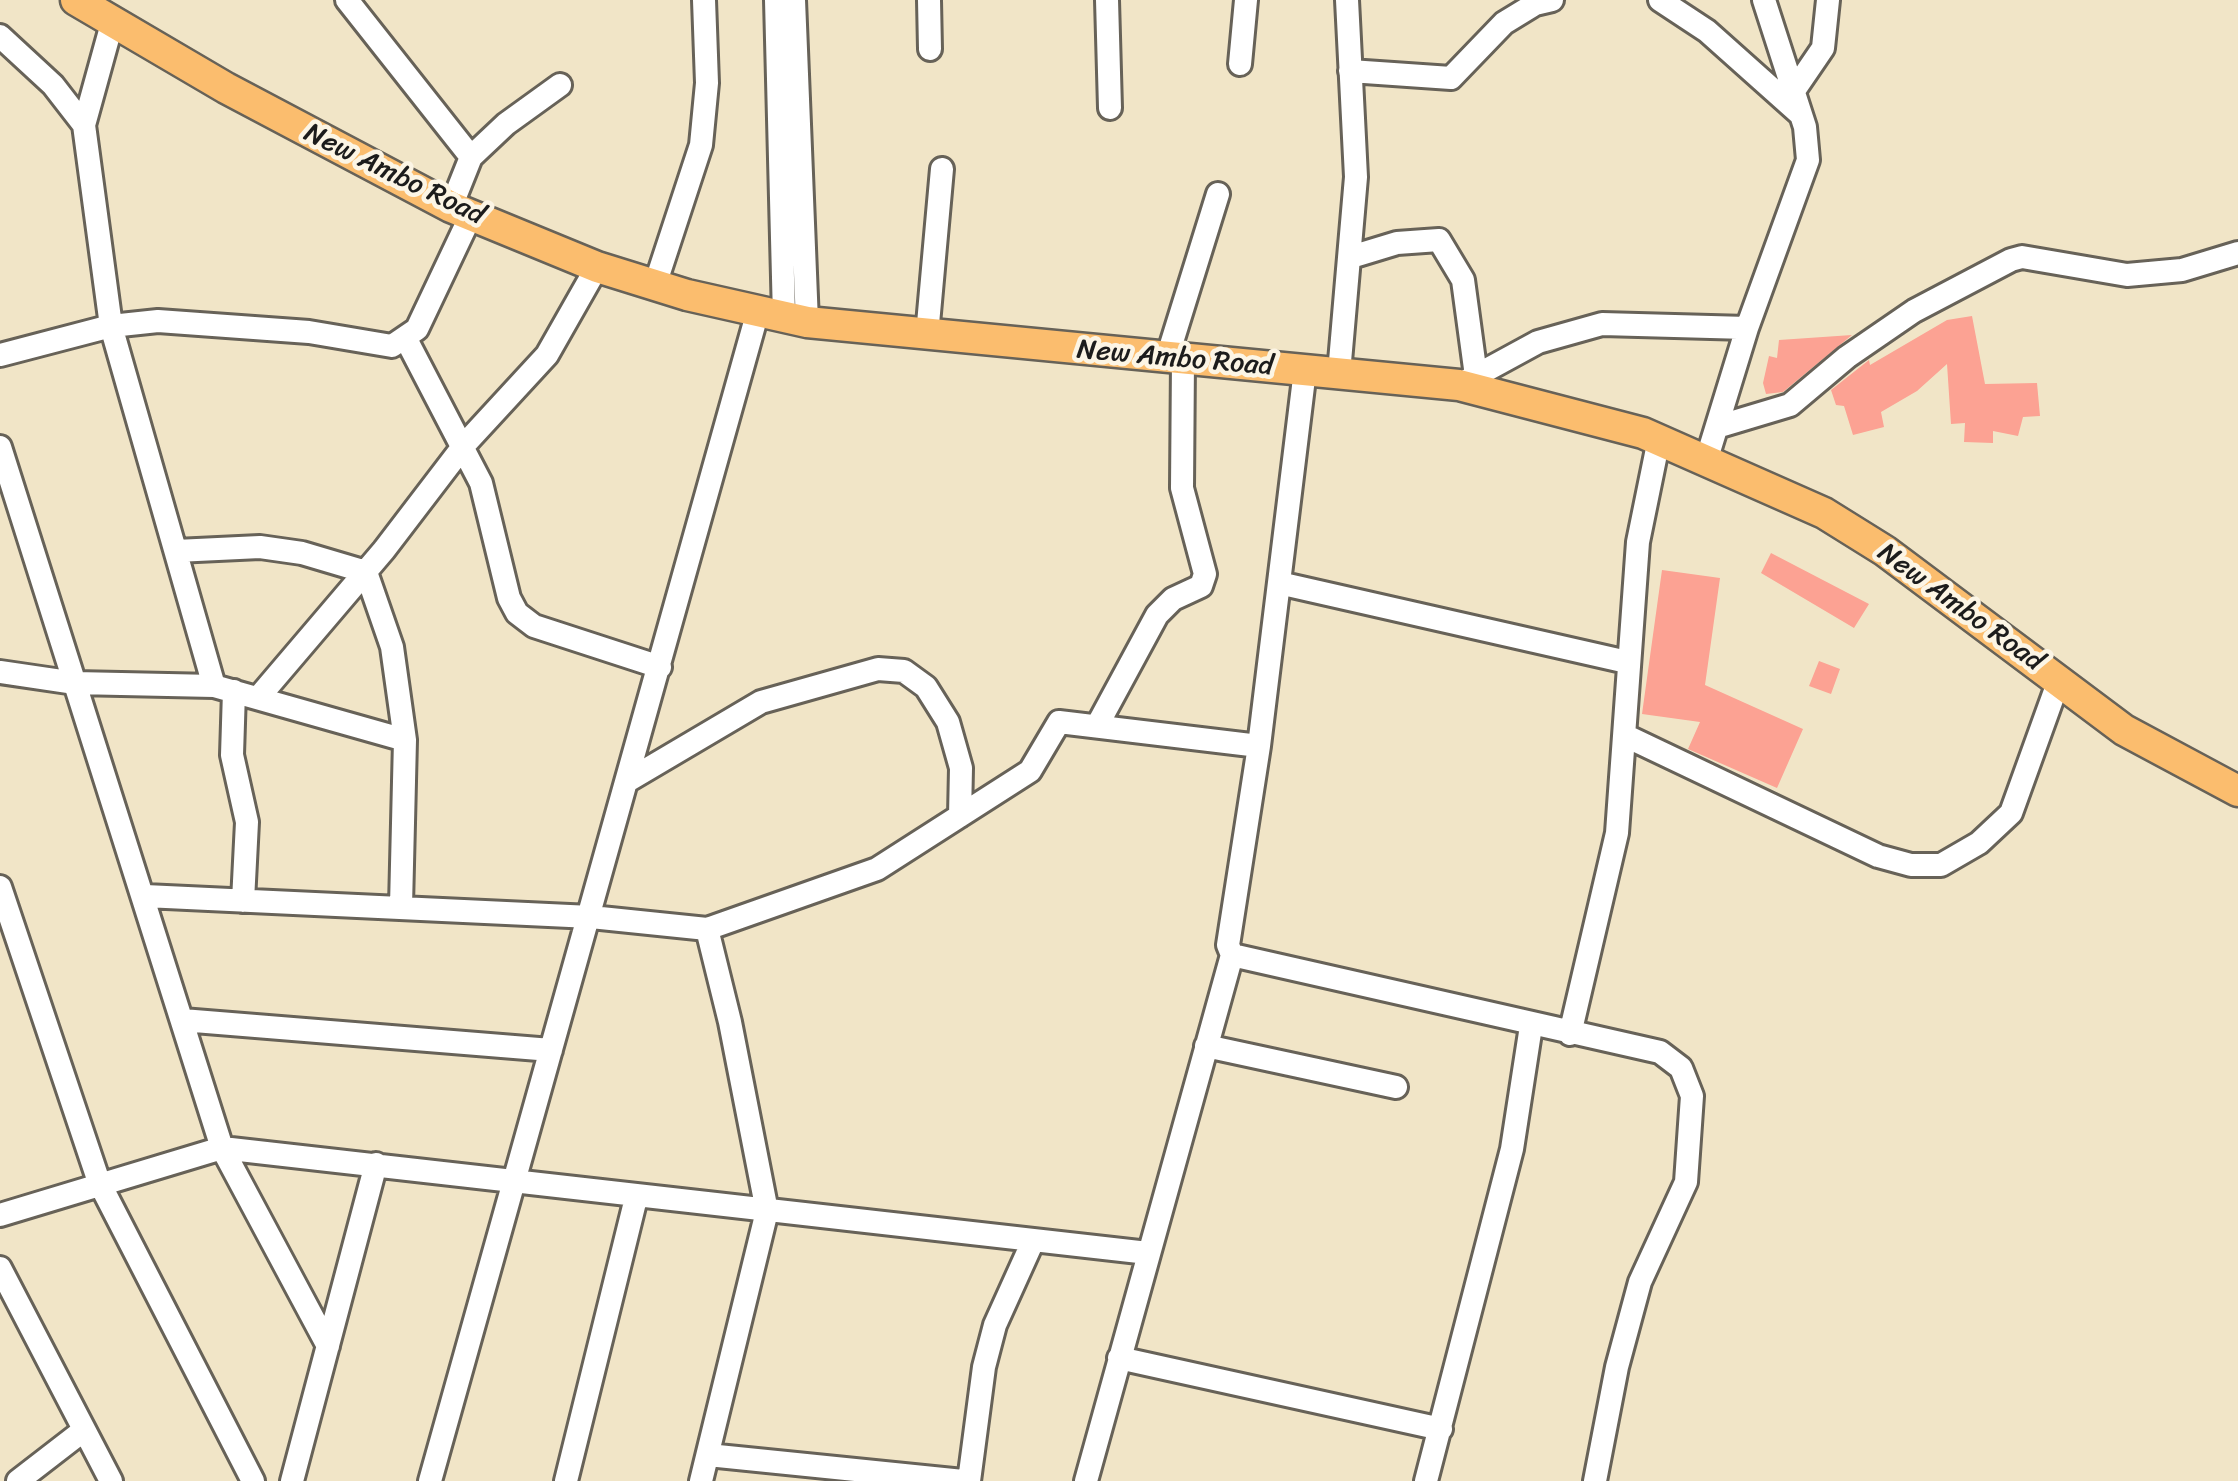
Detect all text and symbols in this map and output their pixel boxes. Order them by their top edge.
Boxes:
street label: New Ambo Road [298,117,490,233]
street label: New Ambo Road [1076,334,1274,384]
street label: New Ambo Road [1871,537,2049,679]

